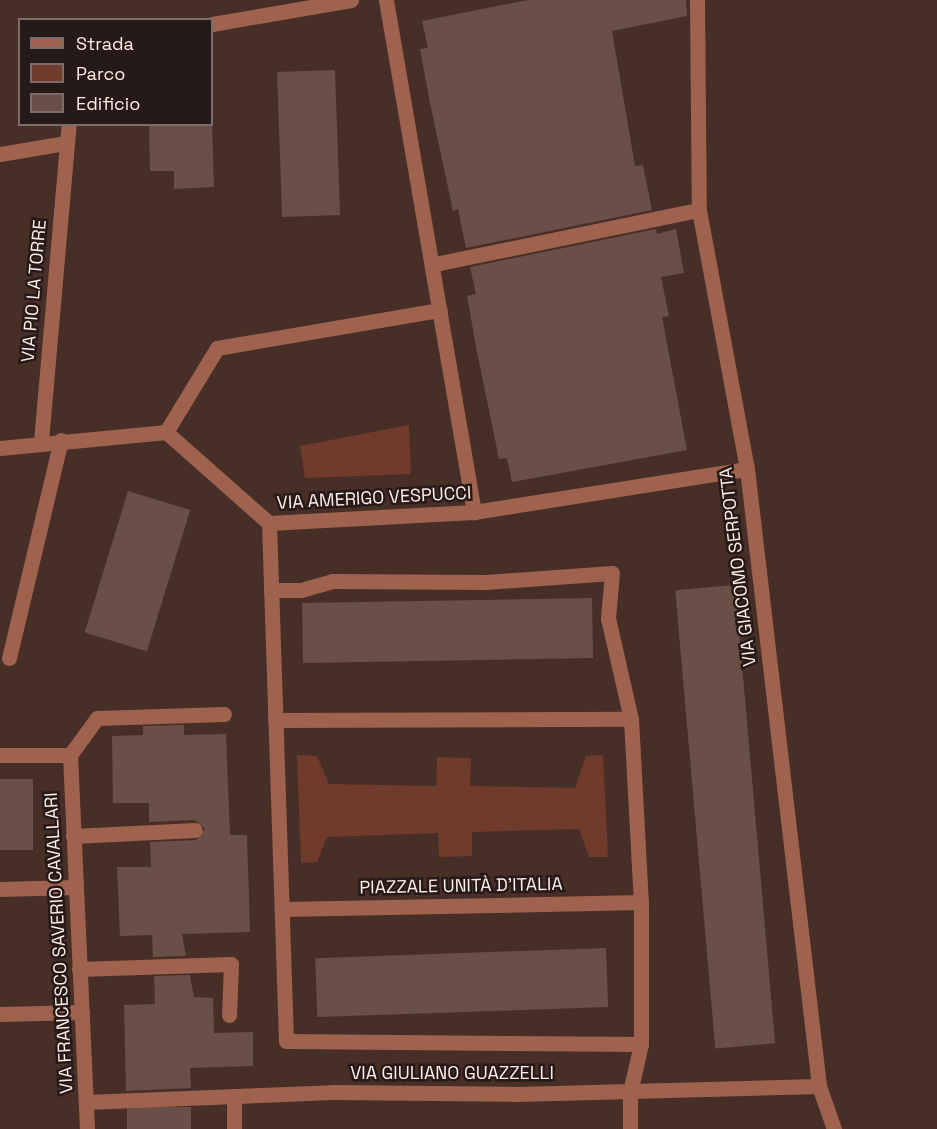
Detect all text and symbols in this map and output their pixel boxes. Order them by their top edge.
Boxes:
legend [18,18,213,126]
text: Strada [76,32,134,55]
text: Parco [76,62,125,85]
text: Edificio [76,92,140,115]
street label: VIA PIO LA TORRE [17,218,51,364]
street label: VIA GIACOMO SERPOTTA [715,466,761,668]
street label: VIA AMERIGO VESPUCCI [276,482,472,514]
street label: VIA FRANCESCO SAVERIO CAVALLARI [40,792,78,1094]
street label: PIAZZALE UNITÀ D'ITALIA [359,873,563,899]
street label: VIA GIULIANO GUAZZELLI [350,1062,554,1084]

